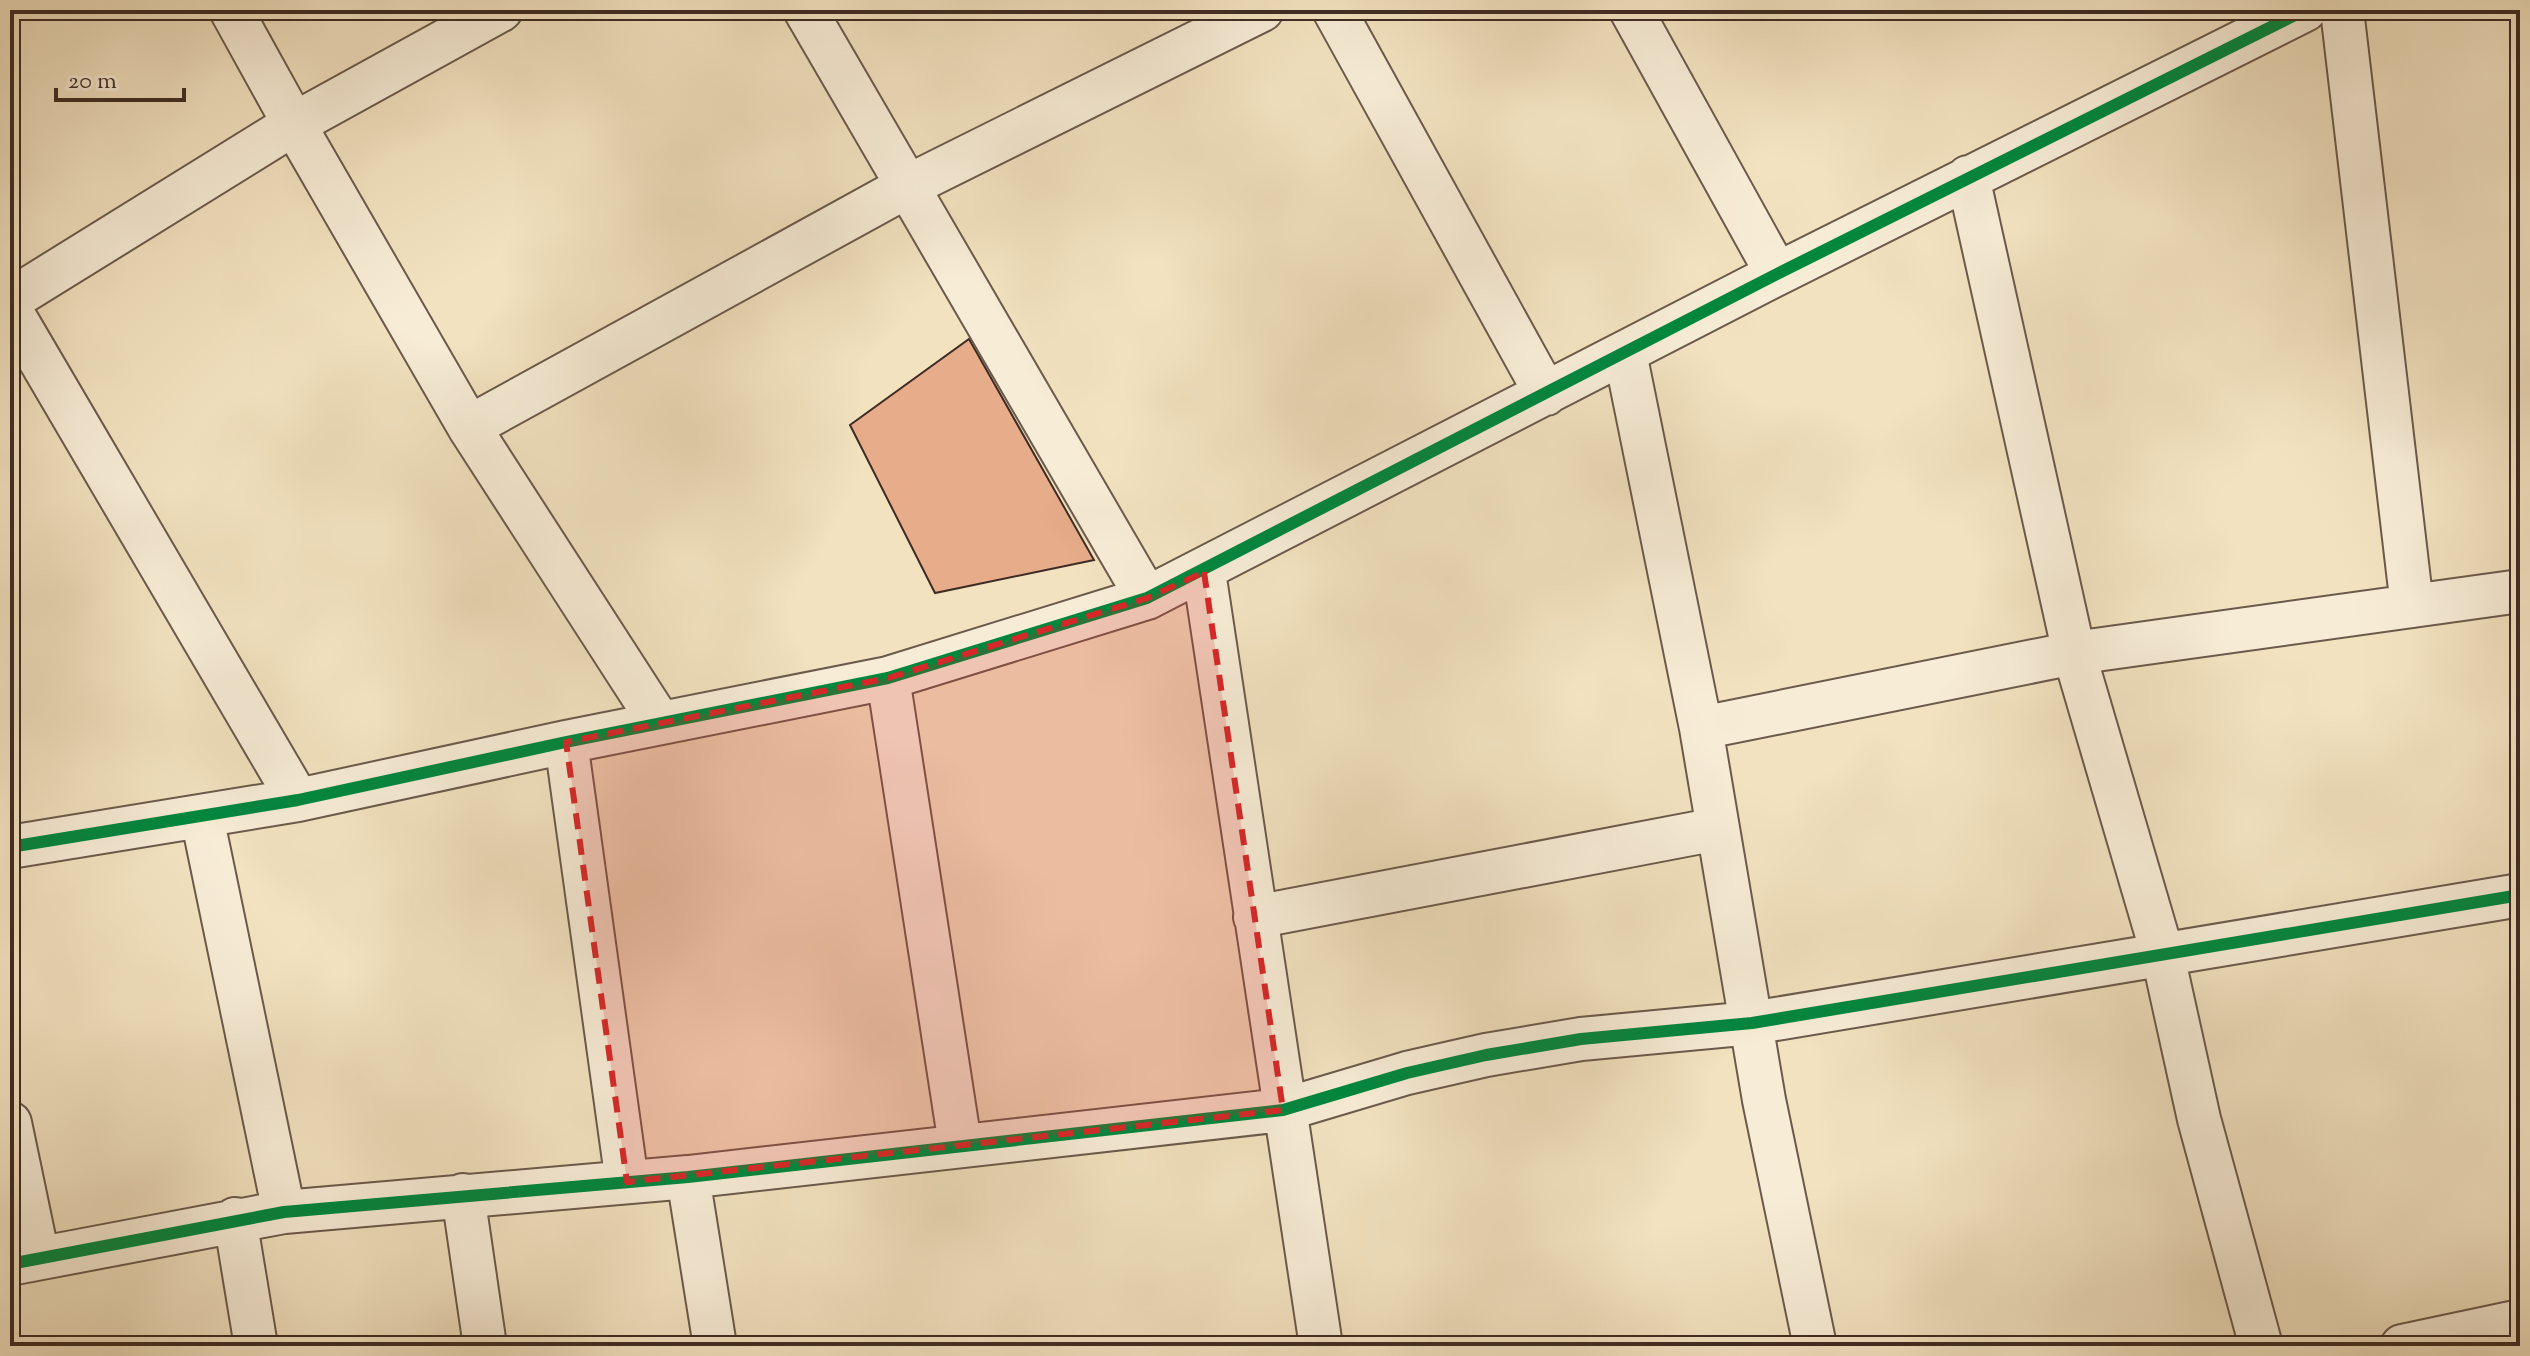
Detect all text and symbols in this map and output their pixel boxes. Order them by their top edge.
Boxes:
scale bar [56,52,184,102]
text: 20 m [68,65,117,99]

